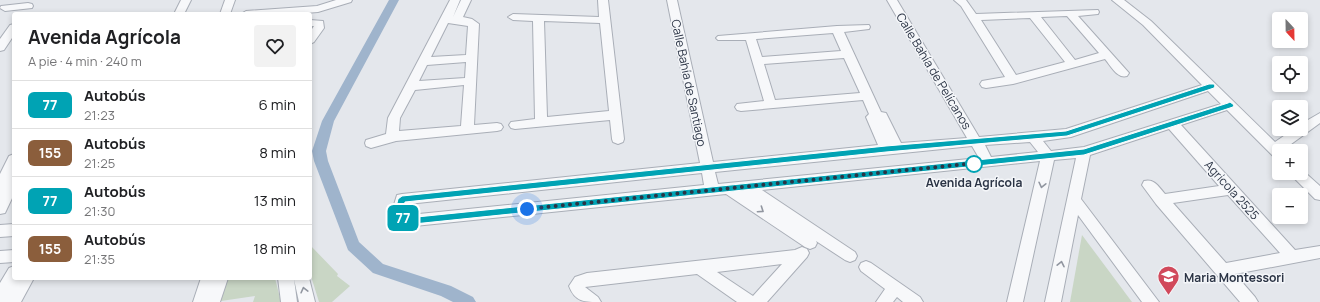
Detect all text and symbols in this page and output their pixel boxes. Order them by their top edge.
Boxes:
street label: Calle Bahía de Pelícanos [892,9,976,133]
north arrow [1272,12,1308,48]
map controls [1272,12,1308,224]
street label: Calle Bahía de Santiago [667,18,711,148]
text: Avenida Agrícola [28,24,181,50]
button: heart [254,25,296,67]
text: A pie · 4 min · 240 m [28,52,142,70]
button: locate [1272,56,1308,92]
text: Autobús [84,85,146,106]
text: 6 min [259,94,296,115]
text: 77 [42,95,58,114]
button: layers [1272,100,1308,136]
text: 21:23 [84,106,115,124]
text: Autobús [84,133,146,154]
text: 8 min [259,142,296,163]
text: 155 [39,143,61,162]
button: + [1272,144,1308,180]
text: 21:25 [84,154,115,172]
marker: Avenida Agrícola [965,155,983,173]
street label: Agrícola 2525 [1201,157,1263,223]
place label: Avenida Agrícola [926,174,1022,191]
text: Autobús [84,181,146,202]
one-way arrow [1038,182,1046,188]
button: − [1272,188,1308,224]
text: 13 min [254,190,296,211]
text: 77 [42,191,58,210]
your location [517,199,537,219]
text: 21:30 [84,202,116,220]
line badge: 77 [385,205,421,231]
one-way arrow [757,205,764,213]
text: 77 [395,208,411,227]
text: Autobús [84,229,146,250]
text: 18 min [253,238,296,259]
text: 155 [39,239,61,258]
text: 21:35 [84,250,115,268]
one-way arrow [1057,261,1065,267]
school or university icon: Maria Montessori [1155,264,1181,297]
place label: Maria Montessori [1184,269,1284,286]
one-way arrow [301,287,309,293]

